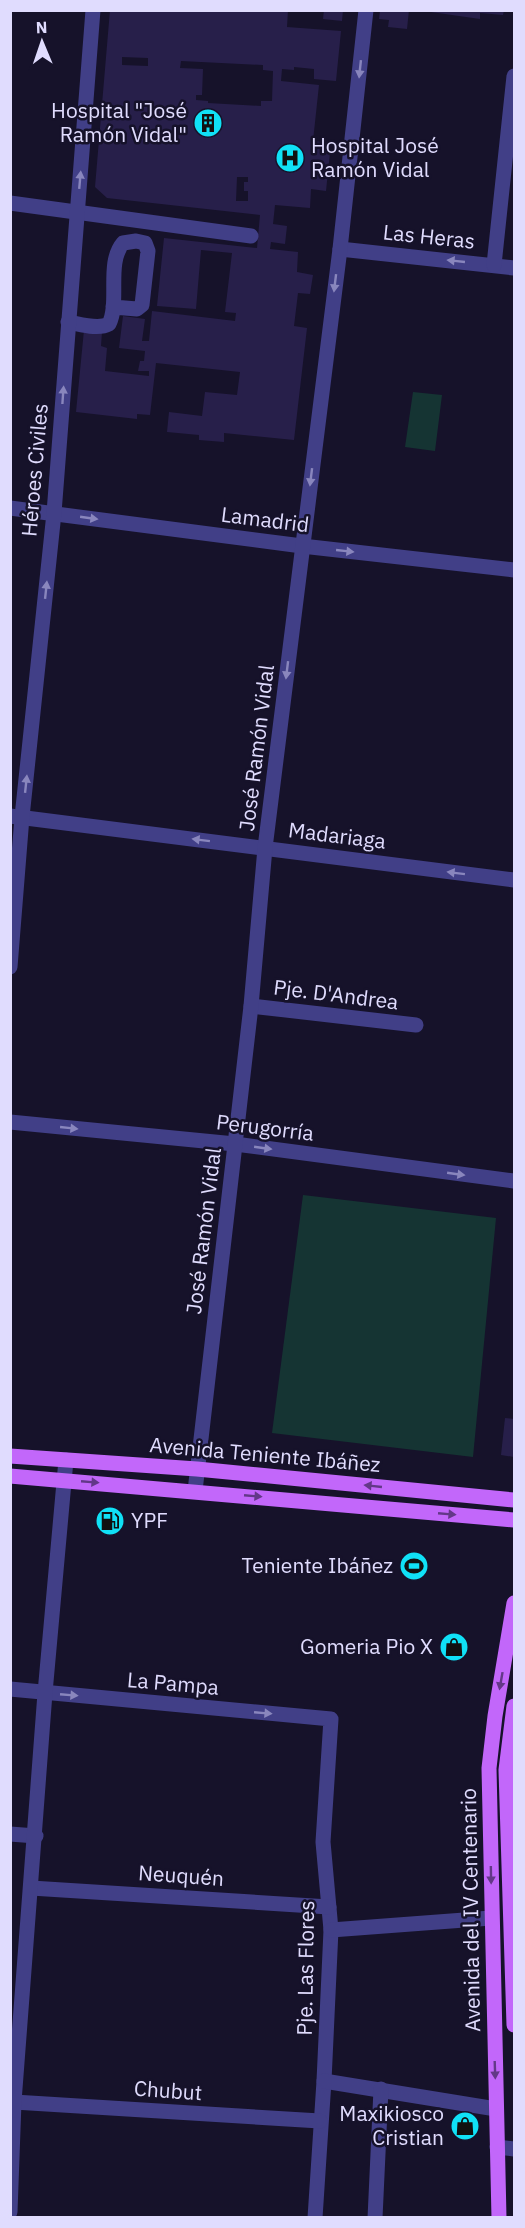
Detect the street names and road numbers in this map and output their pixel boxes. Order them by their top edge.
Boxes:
street label: Las Heras [382,217,476,255]
street label: Héroes Civiles [14,402,54,538]
street label: Lamadrid [219,500,311,538]
street label: José Ramón Vidal [232,663,280,833]
street label: Madariaga [287,815,388,855]
street label: Pje. D'Andrea [272,972,400,1016]
street label: Perugorría [215,1107,316,1147]
street label: José Ramón Vidal [179,1146,227,1316]
street label: Avenida Teniente Ibáñez [148,1430,382,1478]
street label: La Pampa [126,1665,220,1701]
street label: Avenida del IV Centenario [454,1788,486,2032]
street label: Neuquén [137,1858,225,1892]
street label: Pje. Las Flores [290,1900,320,2036]
street label: Chubut [133,2074,203,2106]

